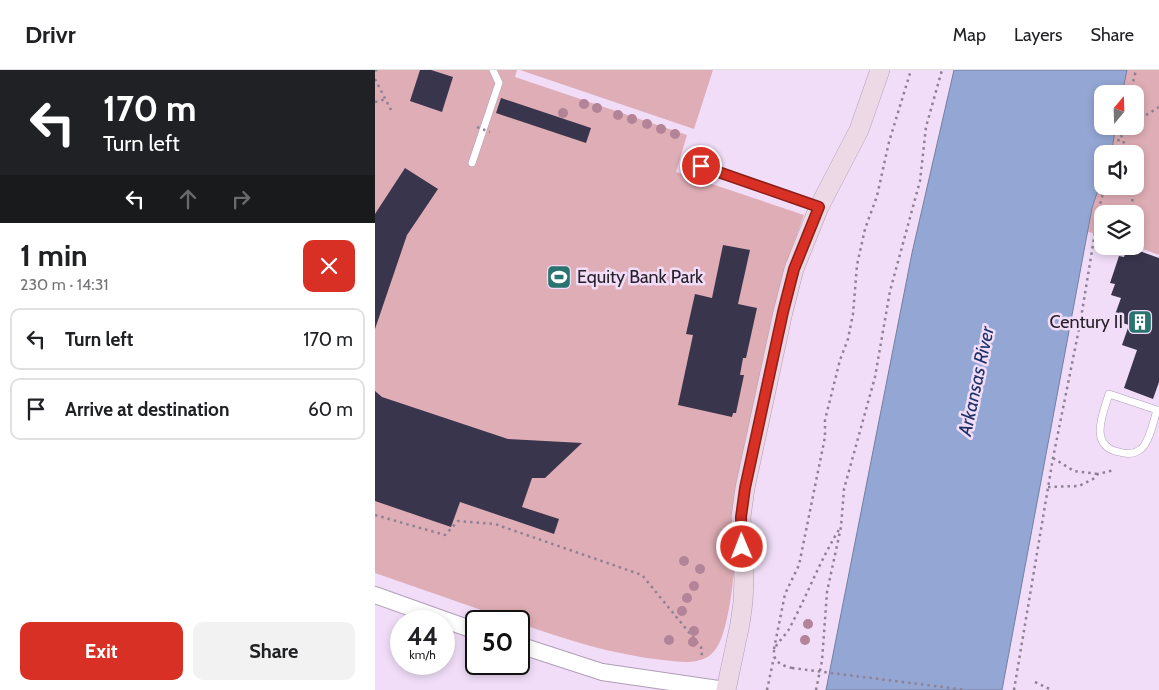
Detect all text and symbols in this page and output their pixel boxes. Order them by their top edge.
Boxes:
text: Drivr [25,20,76,49]
text: Map [953,24,986,46]
text: Layers [1014,24,1063,46]
text: Share [1091,24,1134,46]
north arrow [1094,85,1144,135]
map controls [1094,85,1144,255]
text: 170 m [103,87,196,130]
icon: left [20,90,85,155]
text: Turn left [103,130,180,157]
pin [680,145,722,187]
button: sound [1094,145,1144,195]
icon: arrive [687,152,715,180]
icon: left [121,185,149,213]
icon: ahead [174,185,202,213]
icon: right [227,185,255,213]
button: layers [1094,205,1144,255]
text: 1 min [20,237,88,274]
button: close [303,240,355,292]
sports icon: Equity Bank Park [546,264,572,290]
place label: Equity Bank Park [577,266,704,288]
text: 230 m · 14:31 [20,275,109,294]
building icon: Century II [1127,309,1153,335]
place label: Century II [1050,311,1123,333]
water label: Arkansas River [953,323,999,439]
icon: left [22,325,50,353]
text: Turn left [65,328,133,351]
text: 170 m [303,328,353,351]
icon: arrive [22,395,50,423]
text: Arrive at destination [65,398,229,421]
text: 60 m [308,398,353,421]
position arrow [715,520,767,572]
speed limit sign: 50 [465,610,530,675]
text: 44 [407,621,438,651]
button: Exit [20,622,183,680]
button: Share [193,622,355,680]
text: km/h [409,647,436,662]

